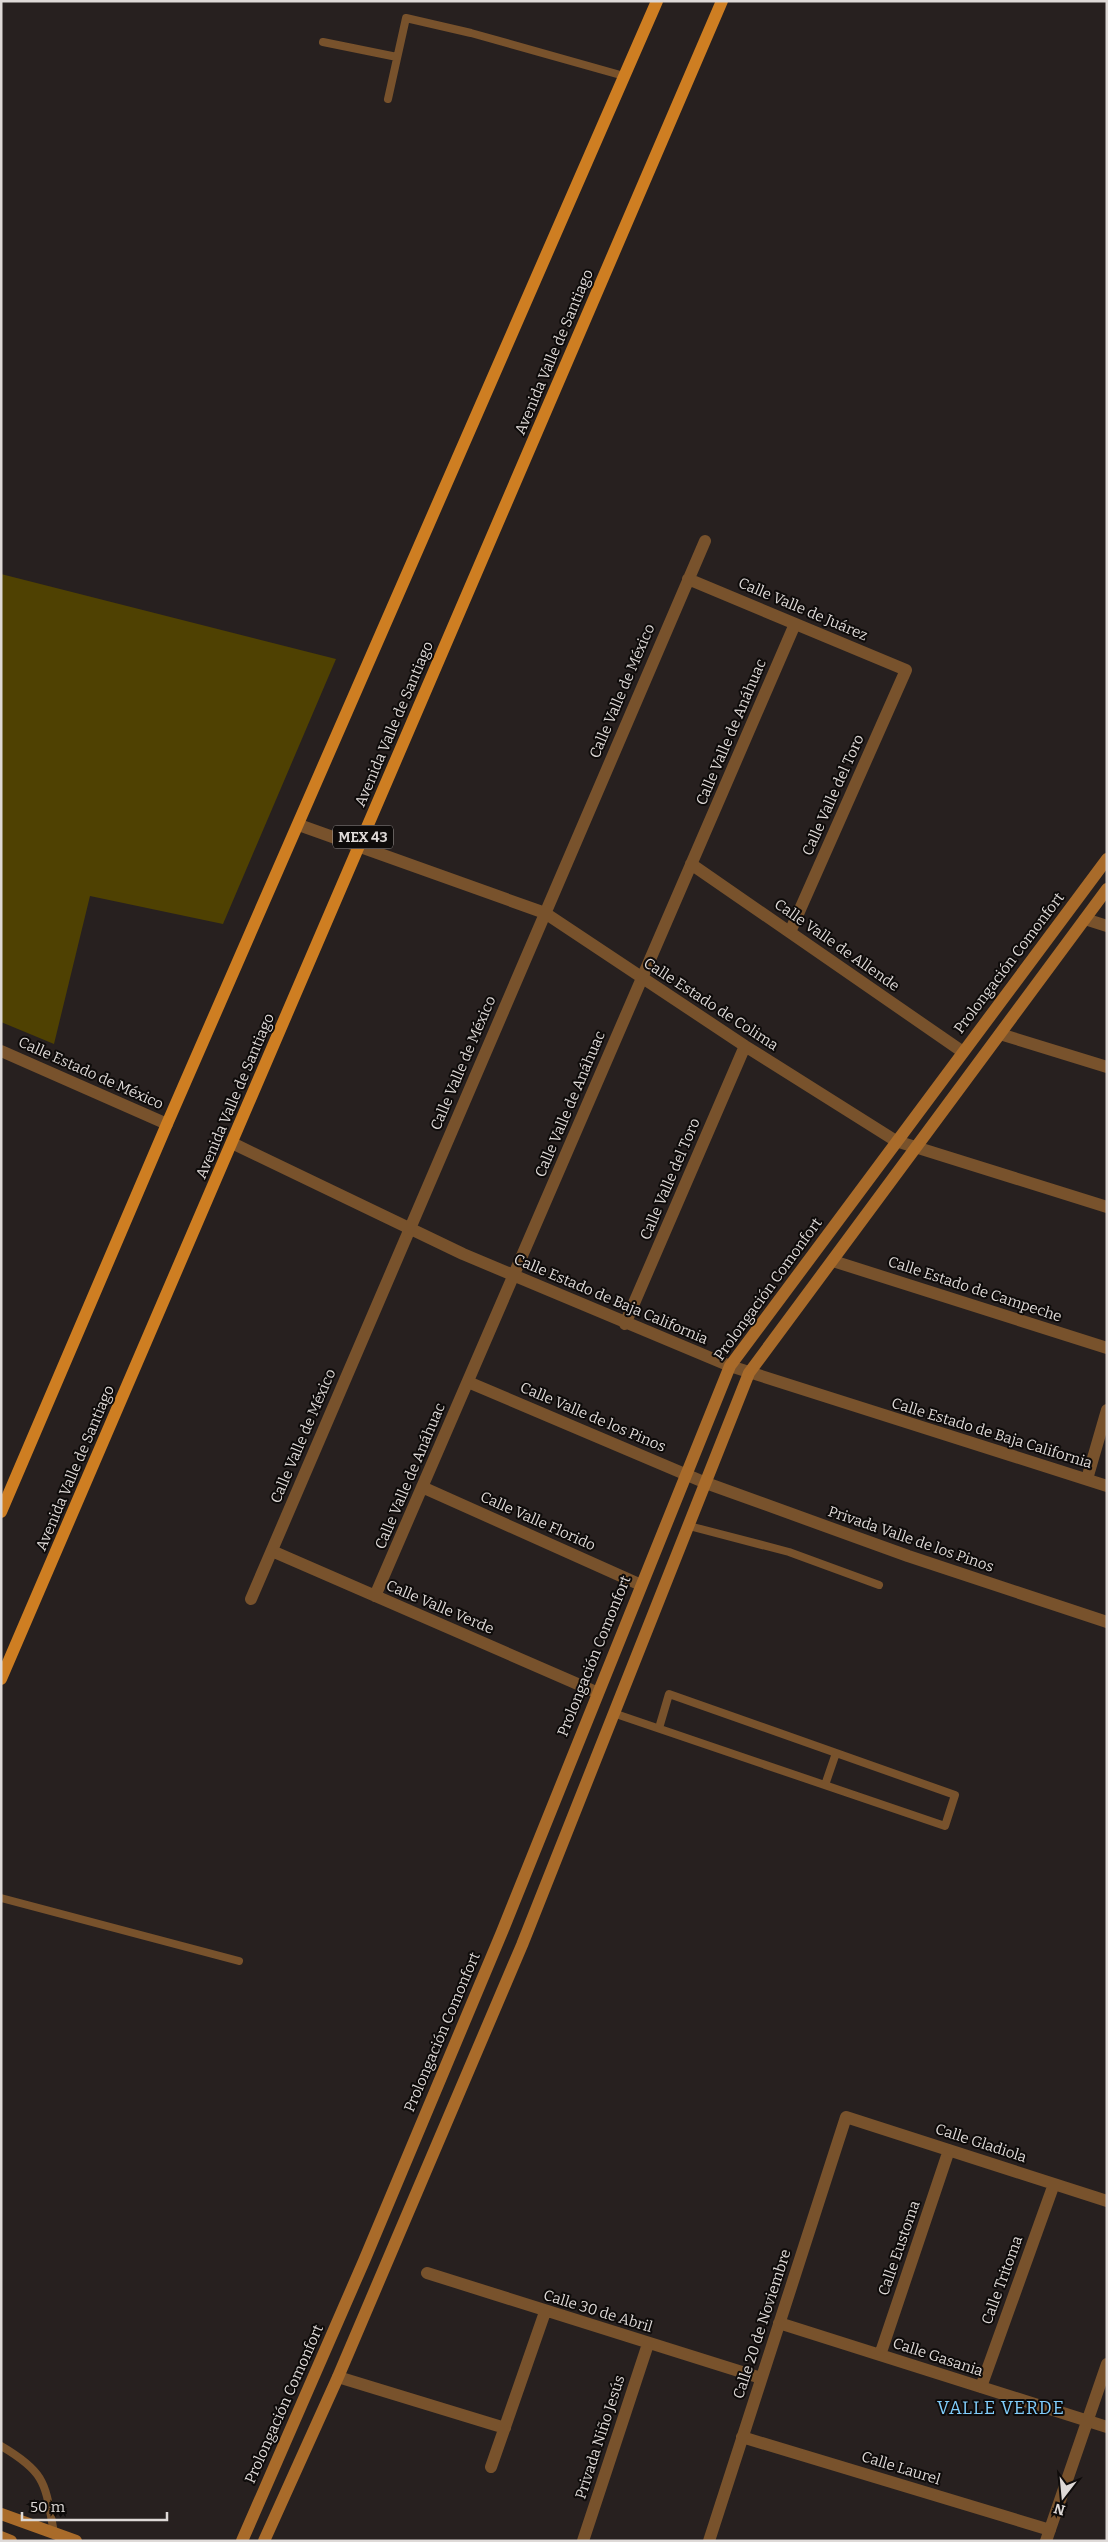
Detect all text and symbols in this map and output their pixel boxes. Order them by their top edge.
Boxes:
street label: Avenida Valle de Santiago [511,267,597,437]
street label: Calle Valle de Juárez [736,574,870,644]
street label: Calle Valle de México [586,621,658,761]
street label: Avenida Valle de Santiago [351,639,437,809]
street label: Calle Valle de Anáhuac [692,656,770,808]
street label: Calle Valle del Toro [798,732,868,858]
road number: MEX 43 [333,826,393,849]
street label: Prolongación Comonfort [950,889,1068,1037]
street label: Calle Valle de Allende [771,895,903,995]
street label: Calle Estado de Colima [640,954,782,1054]
street label: Calle Valle de México [427,993,499,1133]
street label: Avenida Valle de Santiago [192,1011,278,1181]
street label: Calle Valle de Anáhuac [531,1028,609,1180]
street label: Calle Estado de México [16,1033,166,1113]
street label: Calle Valle del Toro [636,1115,704,1243]
street label: Prolongación Comonfort [710,1214,826,1364]
street label: Calle Estado de Baja California [511,1250,711,1348]
street label: Calle Estado de Campeche [886,1252,1064,1326]
street label: Calle Valle de México [267,1366,339,1506]
street label: Calle Valle de los Pinos [518,1378,668,1456]
street label: Avenida Valle de Santiago [32,1383,118,1553]
street label: Calle Estado de Baja California [889,1394,1095,1472]
street label: Calle Valle de Anáhuac [371,1400,449,1552]
street label: Calle Valle Florido [478,1488,598,1554]
street label: Privada Valle de los Pinos [826,1502,996,1576]
street label: Prolongación Comonfort [553,1572,635,1739]
street label: Calle Valle Verde [383,1576,497,1638]
street label: Prolongación Comonfort [400,1949,484,2115]
street label: Calle Gladiola [933,2120,1029,2166]
street label: Calle Eustoma [874,2198,924,2298]
street label: Calle Tritoma [978,2233,1026,2327]
street label: Calle 20 de Noviembre [729,2247,795,2401]
street label: Calle 30 de Abril [541,2286,655,2336]
street label: Prolongación Comonfort [241,2321,327,2486]
street label: Calle Gasania [891,2334,985,2380]
street label: Privada Niño Jesús [571,2373,629,2501]
district label: VALLE VERDE [937,2397,1065,2419]
street label: Calle Laurel [859,2447,943,2489]
north arrow [1038,2472,1088,2522]
scale bar [22,2490,168,2522]
text: 50 m [30,2498,66,2516]
text: N [1052,2499,1067,2519]

